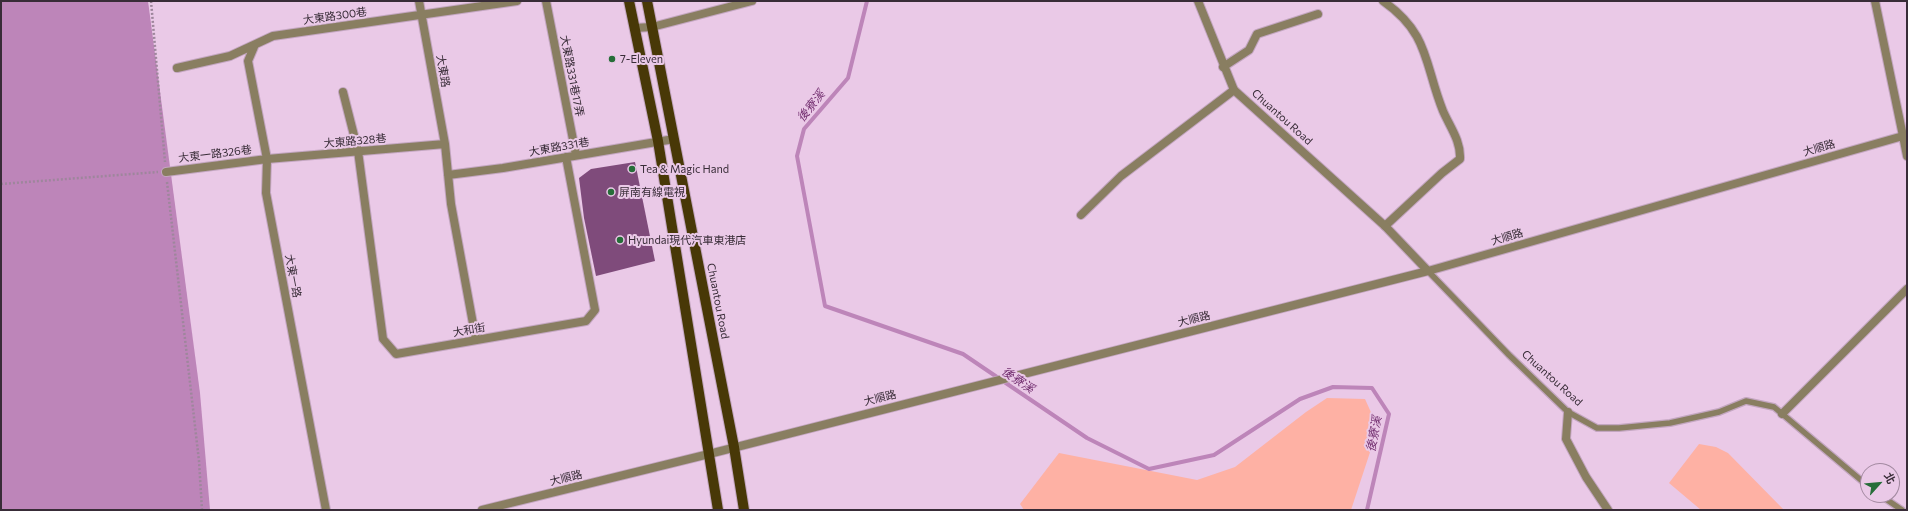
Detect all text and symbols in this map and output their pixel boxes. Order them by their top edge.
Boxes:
street label: 大東路300巷 [302,5,368,27]
street label: 大東路331巷17弄 [558,34,586,118]
place label: 7-Eleven [620,52,663,66]
street label: 大東路 [434,54,452,88]
marker: 7-Eleven [607,54,617,64]
street label: Chuantou Road [1249,86,1315,148]
water label: 後寮溪 [794,87,828,125]
street label: 大東路328巷 [323,132,387,150]
street label: 大東路331巷 [528,135,590,159]
street label: 大順路 [1801,137,1837,159]
street label: 大東一路326巷 [177,143,253,165]
place label: Tea & Magic Hand [640,162,729,176]
marker: Tea & Magic Hand [627,164,637,174]
place label: 屏南有線電視 [619,185,685,199]
marker: 屏南有線電視 [606,187,616,197]
street label: 大順路 [1489,226,1525,248]
place label: Hyundai現代汽車東港店 [628,233,746,247]
marker: Hyundai現代汽車東港店 [615,235,625,245]
street label: 大東一路 [282,253,304,299]
street label: Chuantou Road [704,262,732,340]
street label: 大順路 [1176,309,1212,329]
street label: 大和街 [452,321,486,339]
street label: Chuantou Road [1519,347,1585,409]
water label: 後寮溪 [999,364,1037,396]
street label: 大順路 [862,388,898,408]
water label: 後寮溪 [1363,415,1385,453]
north arrow [1860,463,1900,503]
street label: 大順路 [548,468,584,488]
text: 北 [1882,470,1899,486]

